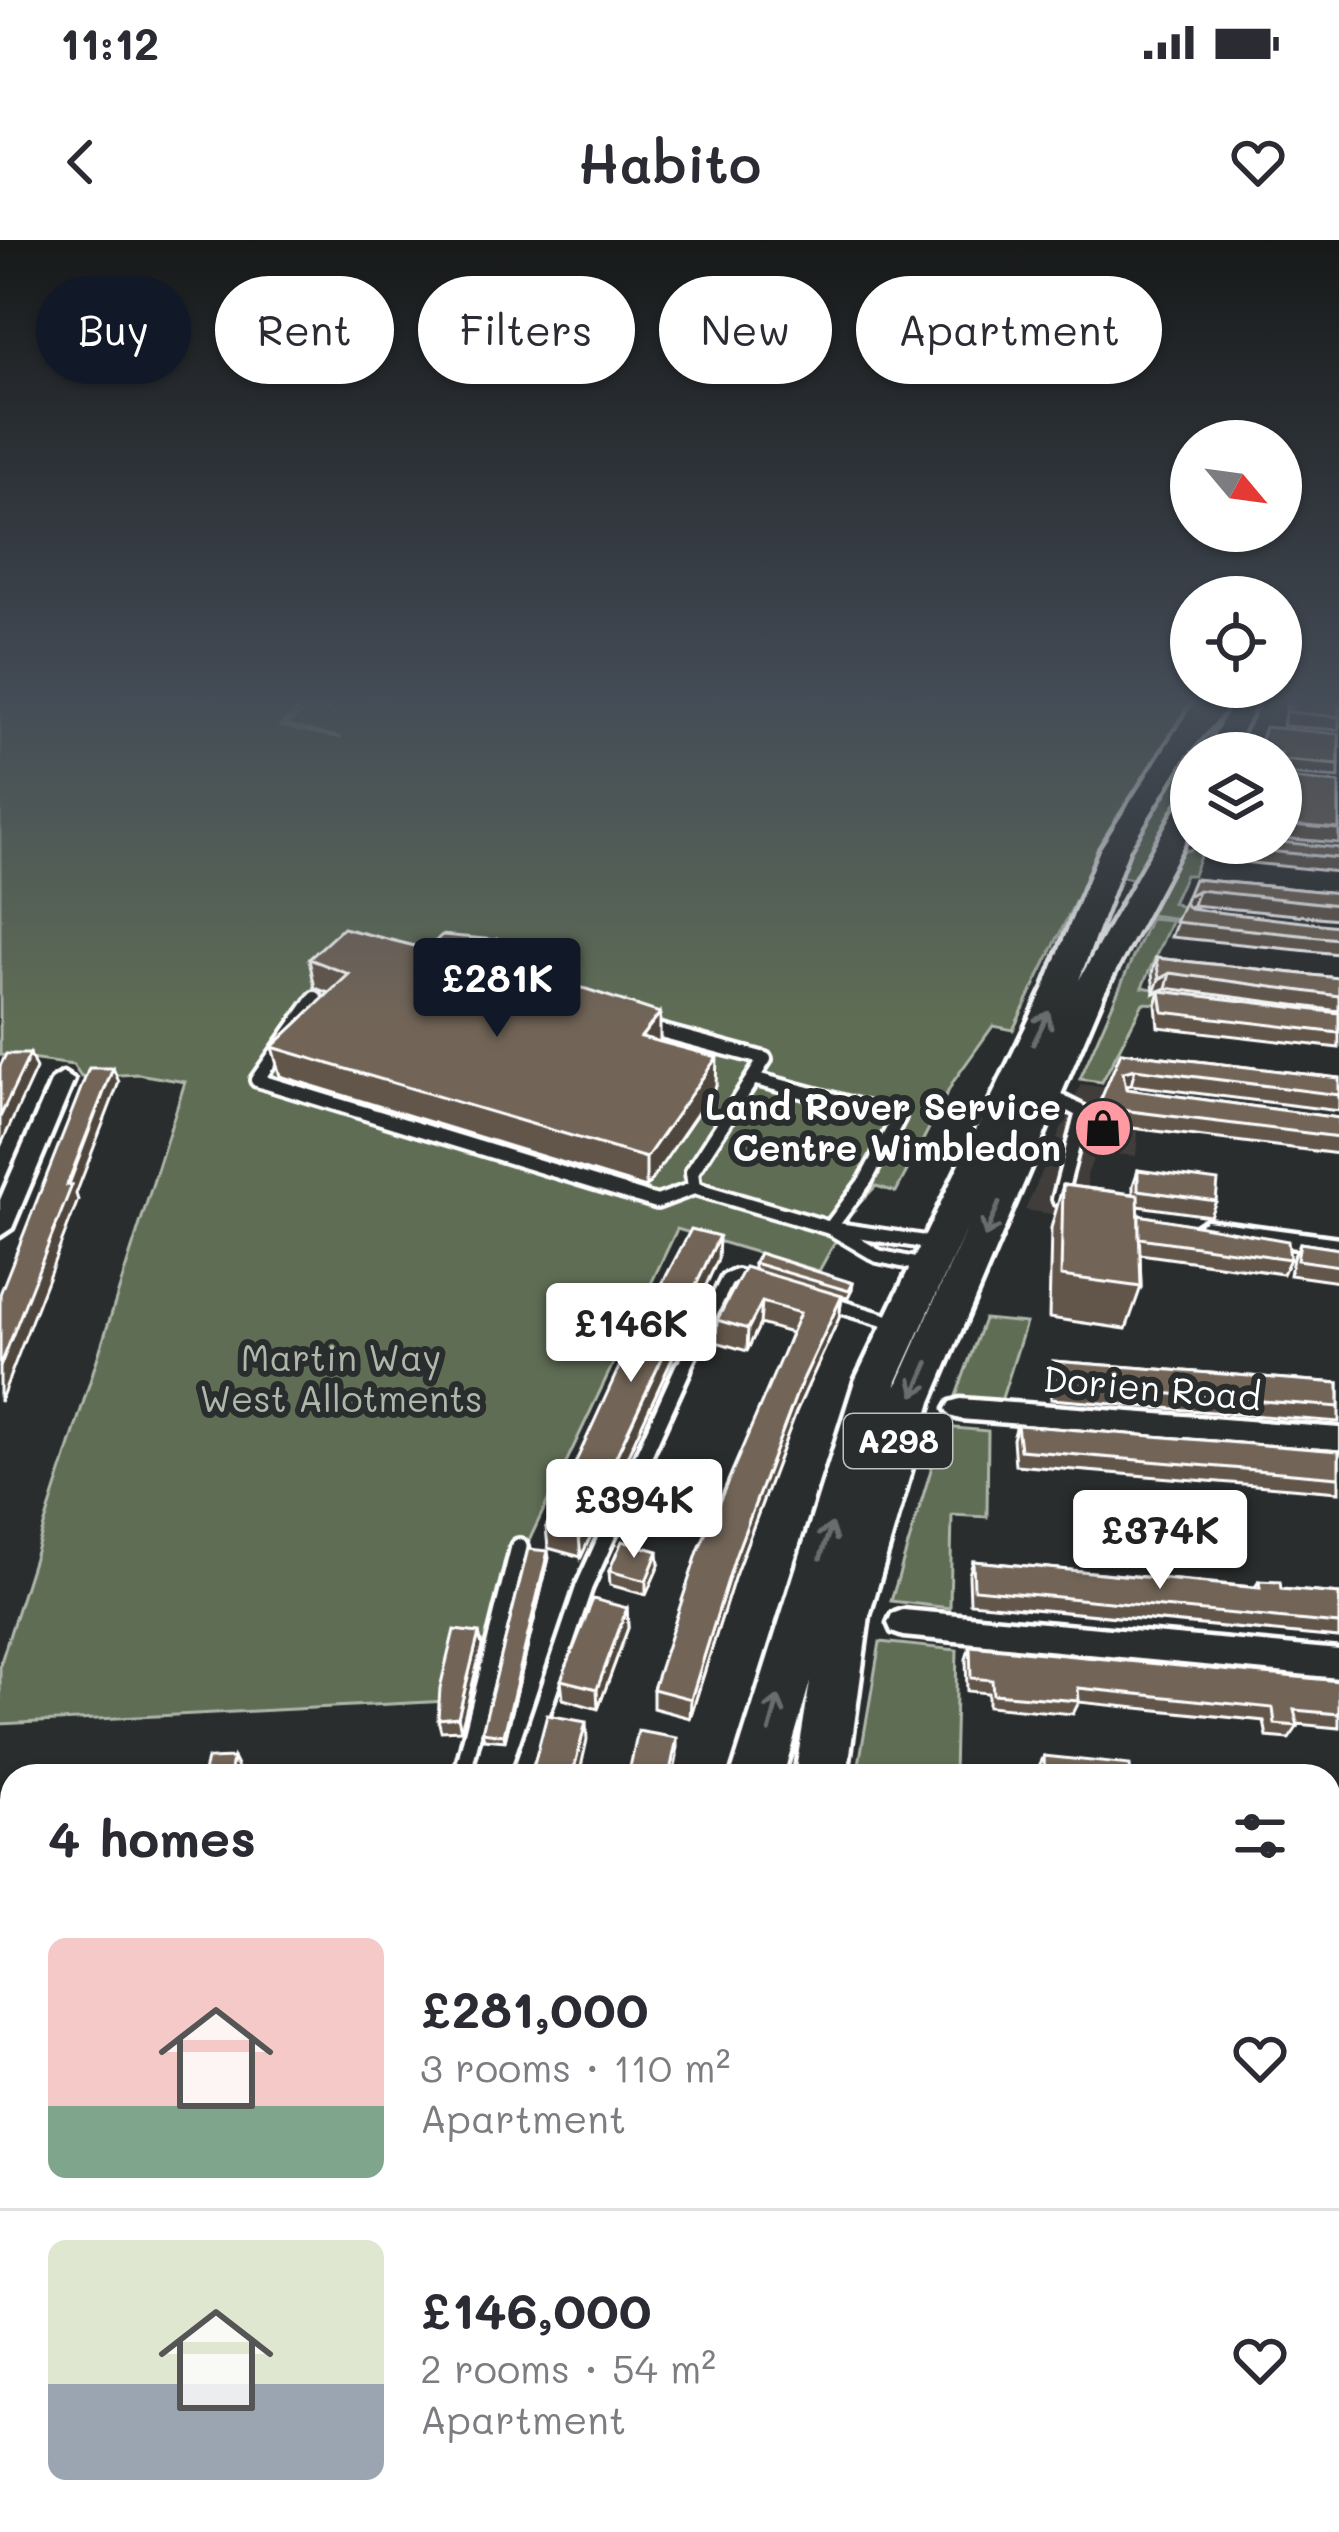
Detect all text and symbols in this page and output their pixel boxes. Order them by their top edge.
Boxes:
text: 11:12 [60,13,159,71]
text: Habito [578,127,761,198]
icon: back [48,129,114,195]
icon: heart [1225,129,1291,195]
chip: Buy [36,276,191,384]
chip: Rent [215,276,394,384]
chip: Filters [418,276,635,384]
chip: New [659,276,832,384]
chip: Apartment [856,276,1162,384]
north arrow [1170,420,1302,552]
map controls [1170,420,1302,864]
button: locate [1170,576,1302,708]
button: layers [1170,732,1302,864]
pin: £281K [413,938,581,1040]
text: £281K [440,951,554,1002]
one-way arrow [1031,1011,1054,1046]
place label: Land Rover Service Centre Wimbledon [705,1082,1061,1170]
shop icon: Land Rover Service Centre Wimbledon [1072,1097,1134,1159]
one-way arrow [980,1201,1002,1237]
pin: £146K [547,1283,715,1385]
text: £146K [573,1296,689,1347]
park label: Martin Way West Allotments [199,1333,483,1421]
street label: Dorien Road [1041,1354,1263,1419]
one-way arrow [909,1360,931,1396]
road number: A298 [844,1414,952,1468]
pin: £394K [550,1459,718,1561]
text: £394K [573,1472,695,1523]
pin: £374K [1076,1490,1244,1592]
text: £374K [1100,1503,1220,1554]
one-way arrow [816,1523,838,1561]
one-way arrow [764,1696,786,1734]
text: 4 homes [48,1803,256,1870]
icon: filters [1227,1803,1293,1869]
text: £281,000 [420,1974,648,2041]
icon: home [144,1986,288,2130]
icon: heart [1227,2025,1293,2091]
text: 3 rooms · 110 m² [420,2041,730,2092]
text: Apartment [420,2092,626,2143]
text: £146,000 [420,2275,652,2342]
icon: home [144,2288,288,2432]
icon: heart [1227,2327,1293,2393]
text: 2 rooms · 54 m² [420,2342,716,2393]
text: Apartment [420,2393,626,2444]

